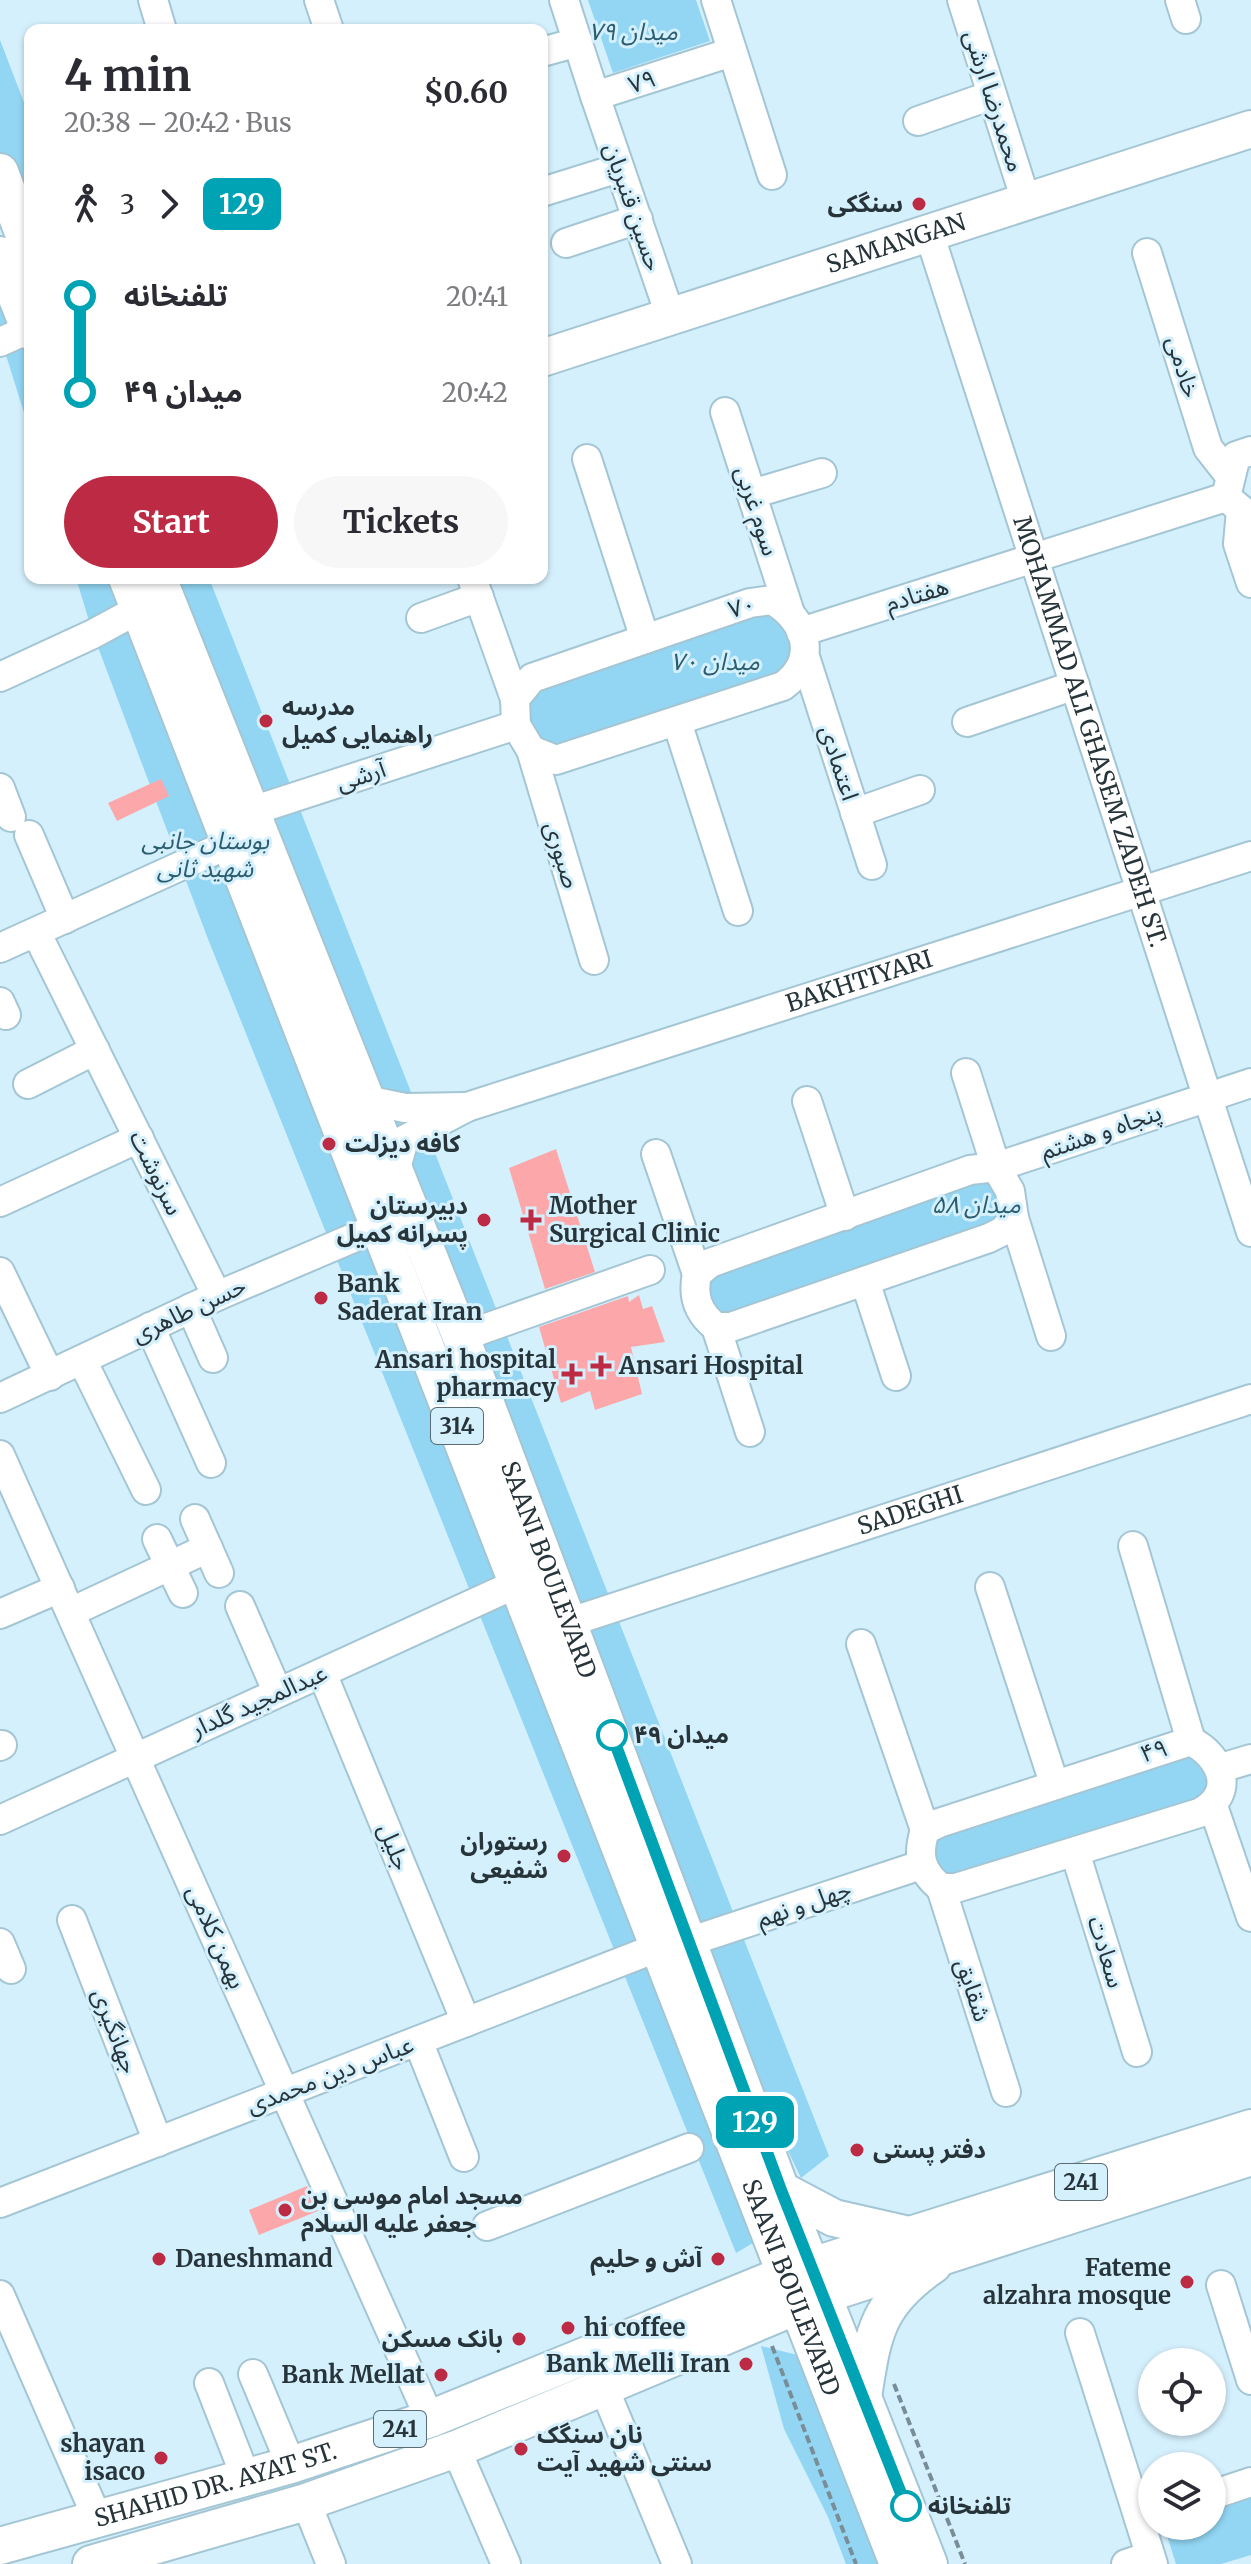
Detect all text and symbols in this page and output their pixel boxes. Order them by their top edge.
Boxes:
park label: میدان ۷۹ [588,16,678,47]
street label: محمدرضا ارشی [957,26,1032,176]
text: 4 min [64,48,191,103]
street label: ۷۹ [624,63,660,101]
text: $0.60 [424,73,508,111]
text: 20:38 – 20:42 · Bus [64,106,292,139]
street label: حسین قنبریان [597,139,670,275]
icon: walk [64,182,108,226]
icon: forward [147,182,191,226]
text: 129 [219,186,265,222]
text: 3 [120,188,135,221]
place label: سنگکی [827,188,903,219]
marker: سنگکی [910,195,928,213]
street label: SAMANGAN [822,206,970,280]
text: تلفنخانه [124,276,228,314]
text: 20:41 [446,280,508,313]
street label: خادمی [1159,332,1207,401]
text: میدان ۴۹ [124,372,243,410]
text: 20:42 [442,376,508,409]
street label: سوم غربی [726,462,786,561]
button: Start [64,476,278,568]
button: Tickets [294,476,508,568]
street label: MOHAMMAD ALI GHASEM ZADEH ST. [1006,512,1174,951]
street label: هفتادم [881,570,953,622]
street label: ۷۰ [725,588,759,625]
park label: میدان ۷۰ [670,646,760,677]
place label: مدرسه راهنمایی کمیل [282,691,433,750]
marker: مدرسه راهنمایی کمیل [257,712,275,730]
street label: اعتمادی [813,721,866,804]
street label: آرشی [332,753,390,798]
street label: صبوری [538,818,587,892]
park label: بوستان جانبی شهید ثانی [141,825,269,884]
street label: BAKHTIYARI [782,943,936,1019]
street label: پنجاه و هشتم [1036,1096,1166,1169]
street label: سرنوشت [123,1125,190,1220]
place label: کافه دیزلت [345,1128,462,1159]
marker: کافه دیزلت [320,1135,338,1153]
park label: میدان ۵۸ [931,1189,1021,1220]
place label: دبیرستان پسرانه کمیل [337,1190,468,1250]
place label: Mother Surgical Clinic [549,1190,720,1249]
marker: Mother Surgical Clinic [520,1209,542,1231]
marker: دبیرستان پسرانه کمیل [475,1211,493,1229]
place label: Bank Saderat Iran [337,1268,482,1327]
street label: حسن طاهری [127,1270,251,1349]
marker: Bank Saderat Iran [312,1289,330,1307]
place label: Ansari hospital pharmacy [374,1344,557,1403]
place label: Ansari Hospital [618,1350,804,1381]
marker: Ansari Hospital [590,1355,612,1377]
marker: Ansari hospital pharmacy [563,1365,581,1383]
road number: 314 [431,1408,483,1444]
street label: SAANI BOULEVARD [494,1457,604,1683]
street label: SADEGHI [853,1478,967,1542]
street label: عبدالمجید گلدار [185,1657,332,1745]
place label: میدان ۴۹ [634,1719,729,1750]
marker: میدان ۴۹ [597,1720,627,1750]
street label: ۴۹ [1136,1732,1172,1769]
street label: جلیل [371,1819,418,1875]
place label: رستوران شفیعی [460,1826,548,1885]
marker: رستوران شفیعی [555,1847,573,1865]
street label: چهل و نهم [752,1873,856,1936]
street label: بهمن کلامی [180,1880,253,1993]
street label: سعادت [1081,1912,1132,1992]
street label: شقایق [949,1955,998,2025]
street label: جهانگیری [85,1984,146,2078]
street label: عباس دین محمدی [242,2028,418,2121]
line badge: 129 [709,2096,801,2148]
text: 129 [732,2104,778,2140]
place label: دفتر پستی [873,2134,986,2166]
marker: دفتر پستی [848,2141,866,2159]
road number: 241 [1055,2164,1107,2200]
street label: SAANI BOULEVARD [735,2175,847,2400]
place label: مسجد امام موسی بن جعفر علیه السلام [301,2180,523,2242]
marker: مسجد امام موسی بن جعفر علیه السلام [276,2201,294,2219]
place label: Daneshmand [175,2243,333,2274]
place label: آش و حلیم [590,2243,703,2276]
marker: Daneshmand [150,2250,168,2268]
marker: آش و حلیم [709,2250,727,2268]
place label: Fateme alzahra mosque [983,2252,1171,2311]
marker: Fateme alzahra mosque [1178,2273,1196,2291]
place label: hi coffee [584,2312,685,2343]
marker: hi coffee [559,2319,577,2337]
place label: بانک مسکن [382,2323,503,2354]
marker: بانک مسکن [510,2330,528,2348]
place label: Bank Melli Iran [546,2348,730,2379]
map controls [1138,2348,1226,2540]
button: locate [1138,2348,1226,2436]
marker: Bank Melli Iran [737,2355,755,2373]
place label: Bank Mellat [281,2359,425,2390]
marker: Bank Mellat [432,2366,450,2384]
road number: 241 [374,2411,426,2447]
place label: نان سنگک سنتی شهید آیت [537,2419,712,2478]
place label: shayan isaco [60,2428,145,2487]
street label: SHAHID DR. AYAT ST. [91,2435,341,2534]
marker: نان سنگک سنتی شهید آیت [512,2440,530,2458]
marker: shayan isaco [152,2449,170,2467]
button: layers [1138,2452,1226,2540]
place label: تلفنخانه [928,2490,1011,2521]
marker: تلفنخانه [891,2491,921,2521]

